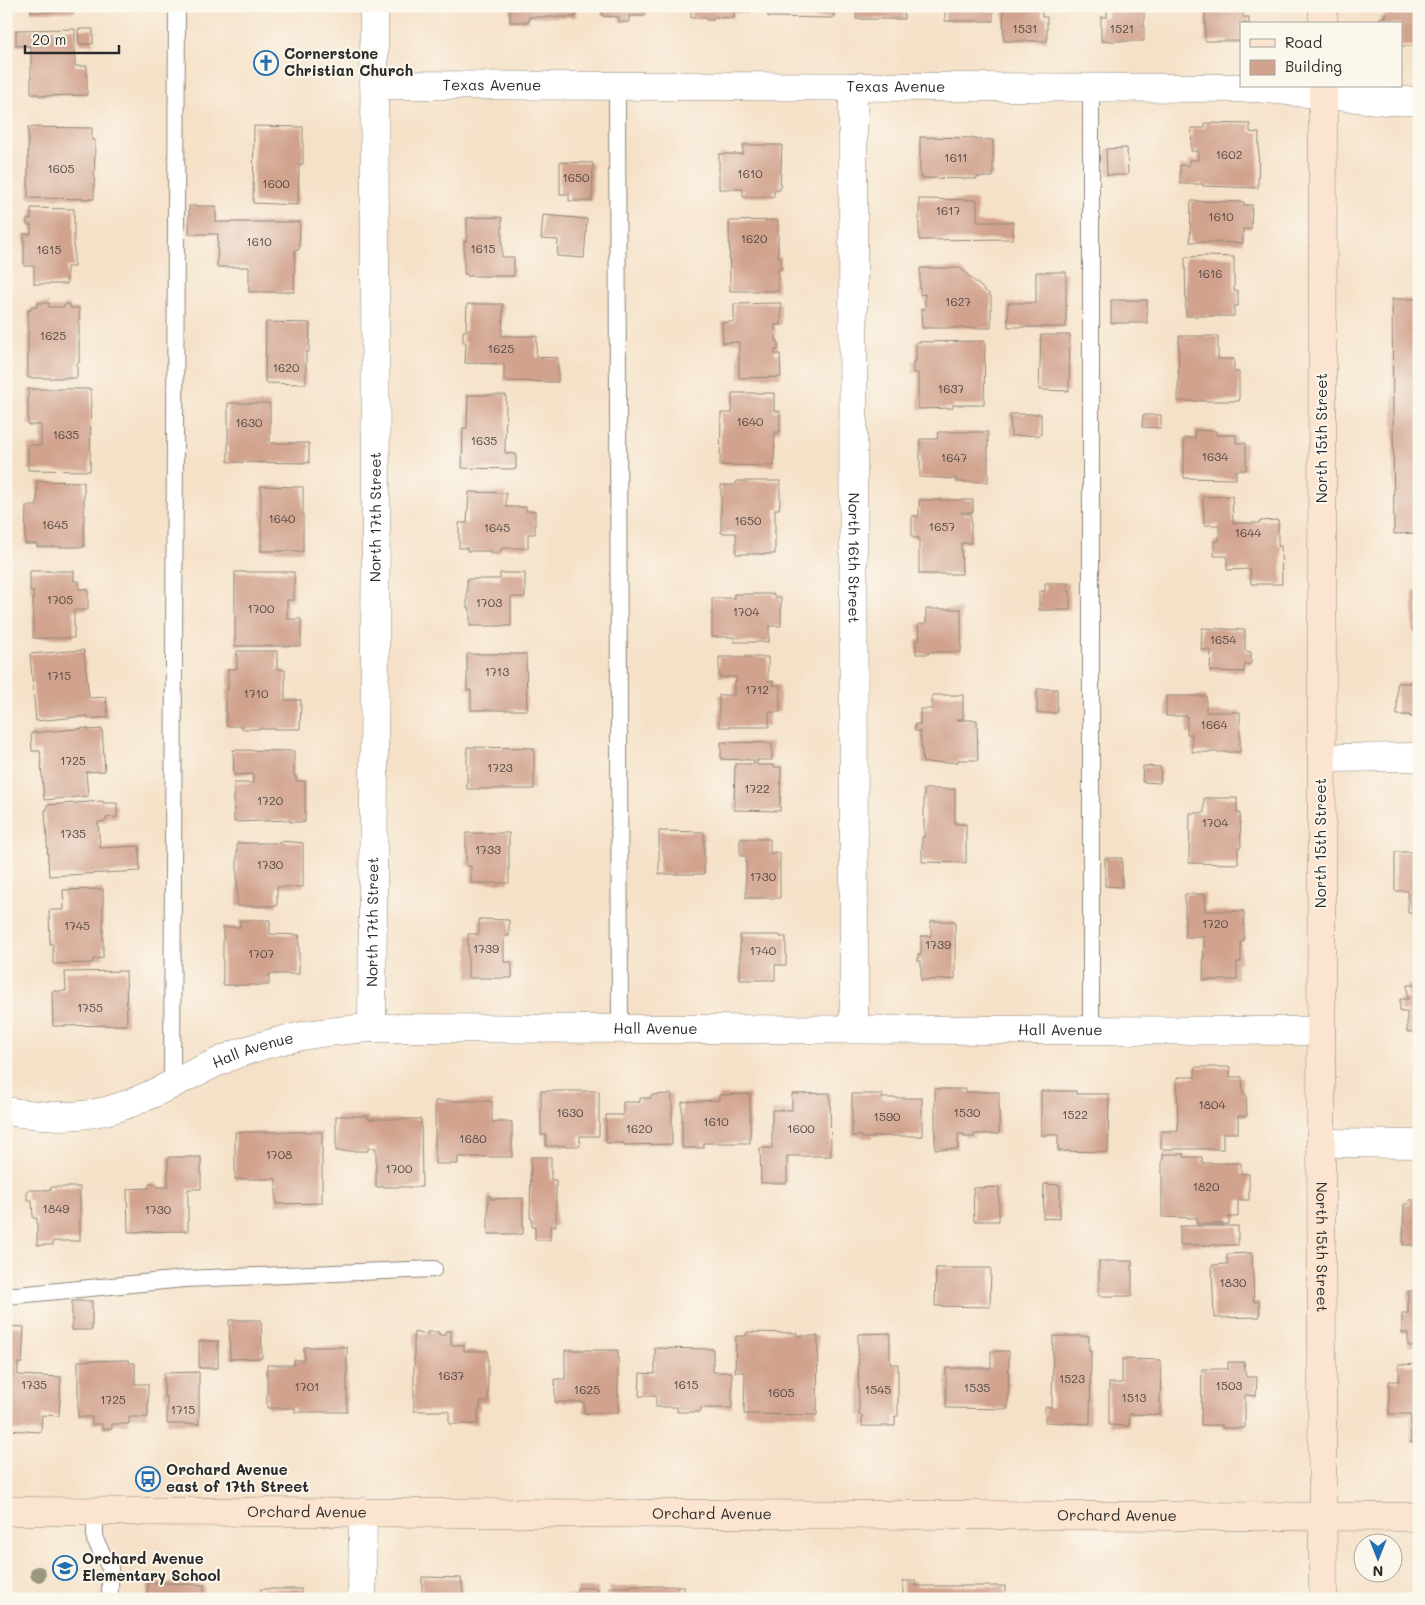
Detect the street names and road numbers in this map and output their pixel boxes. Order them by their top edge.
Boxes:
street label: Texas Avenue [443,74,541,95]
street label: Texas Avenue [847,76,945,96]
street label: North 15th Street [1311,373,1331,503]
street label: North 17th Street [364,452,385,582]
street label: North 16th Street [844,493,865,623]
street label: North 15th Street [1310,778,1330,908]
street label: North 17th Street [361,857,382,987]
street label: Hall Avenue [613,1018,698,1038]
street label: Hall Avenue [1018,1019,1103,1039]
street label: Hall Avenue [209,1027,295,1072]
street label: North 15th Street [1312,1182,1333,1312]
street label: Orchard Avenue [247,1501,367,1522]
street label: Orchard Avenue [652,1503,772,1523]
street label: Orchard Avenue [1057,1504,1177,1525]

